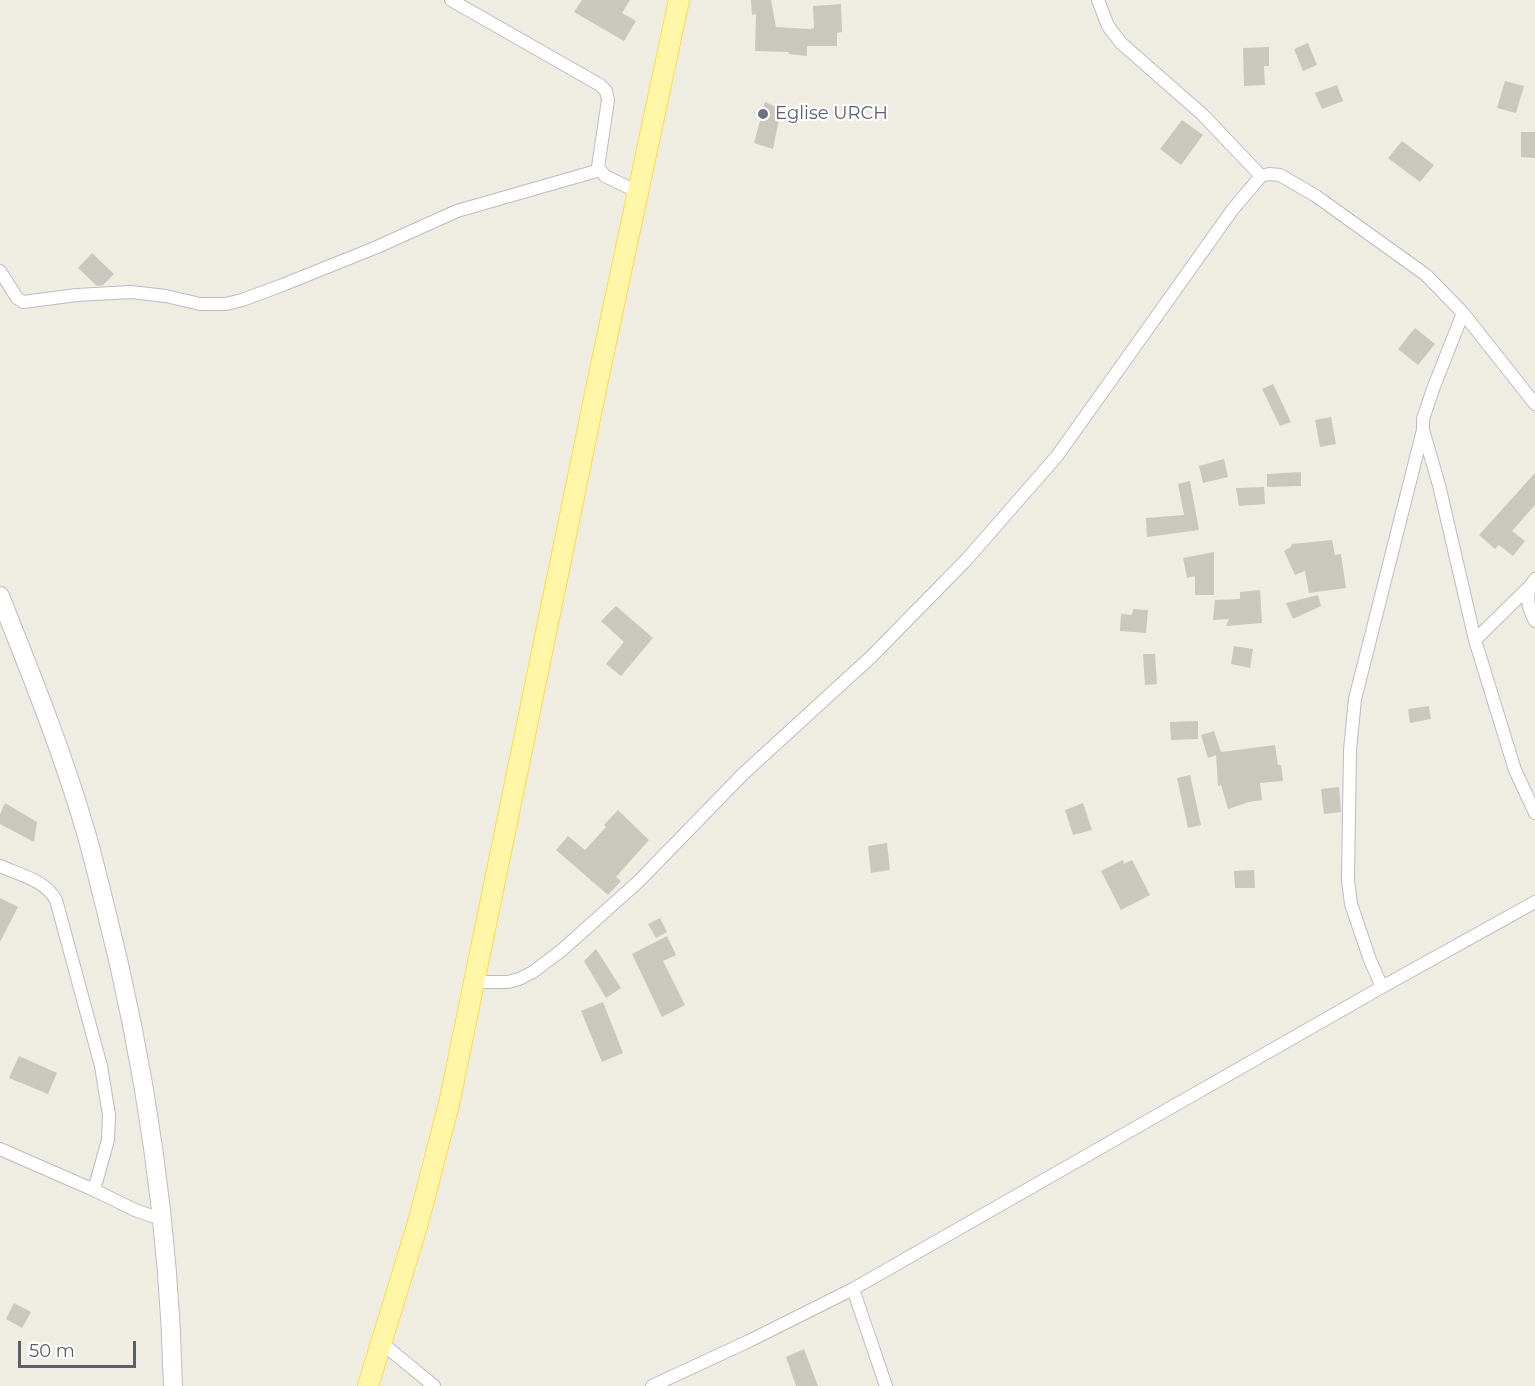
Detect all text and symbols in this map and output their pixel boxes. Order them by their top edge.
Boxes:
place label: Eglise URCH [775,103,888,125]
marker: Eglise URCH [756,107,770,121]
scale bar [21,1329,140,1367]
text: 50 m [29,1340,75,1362]

